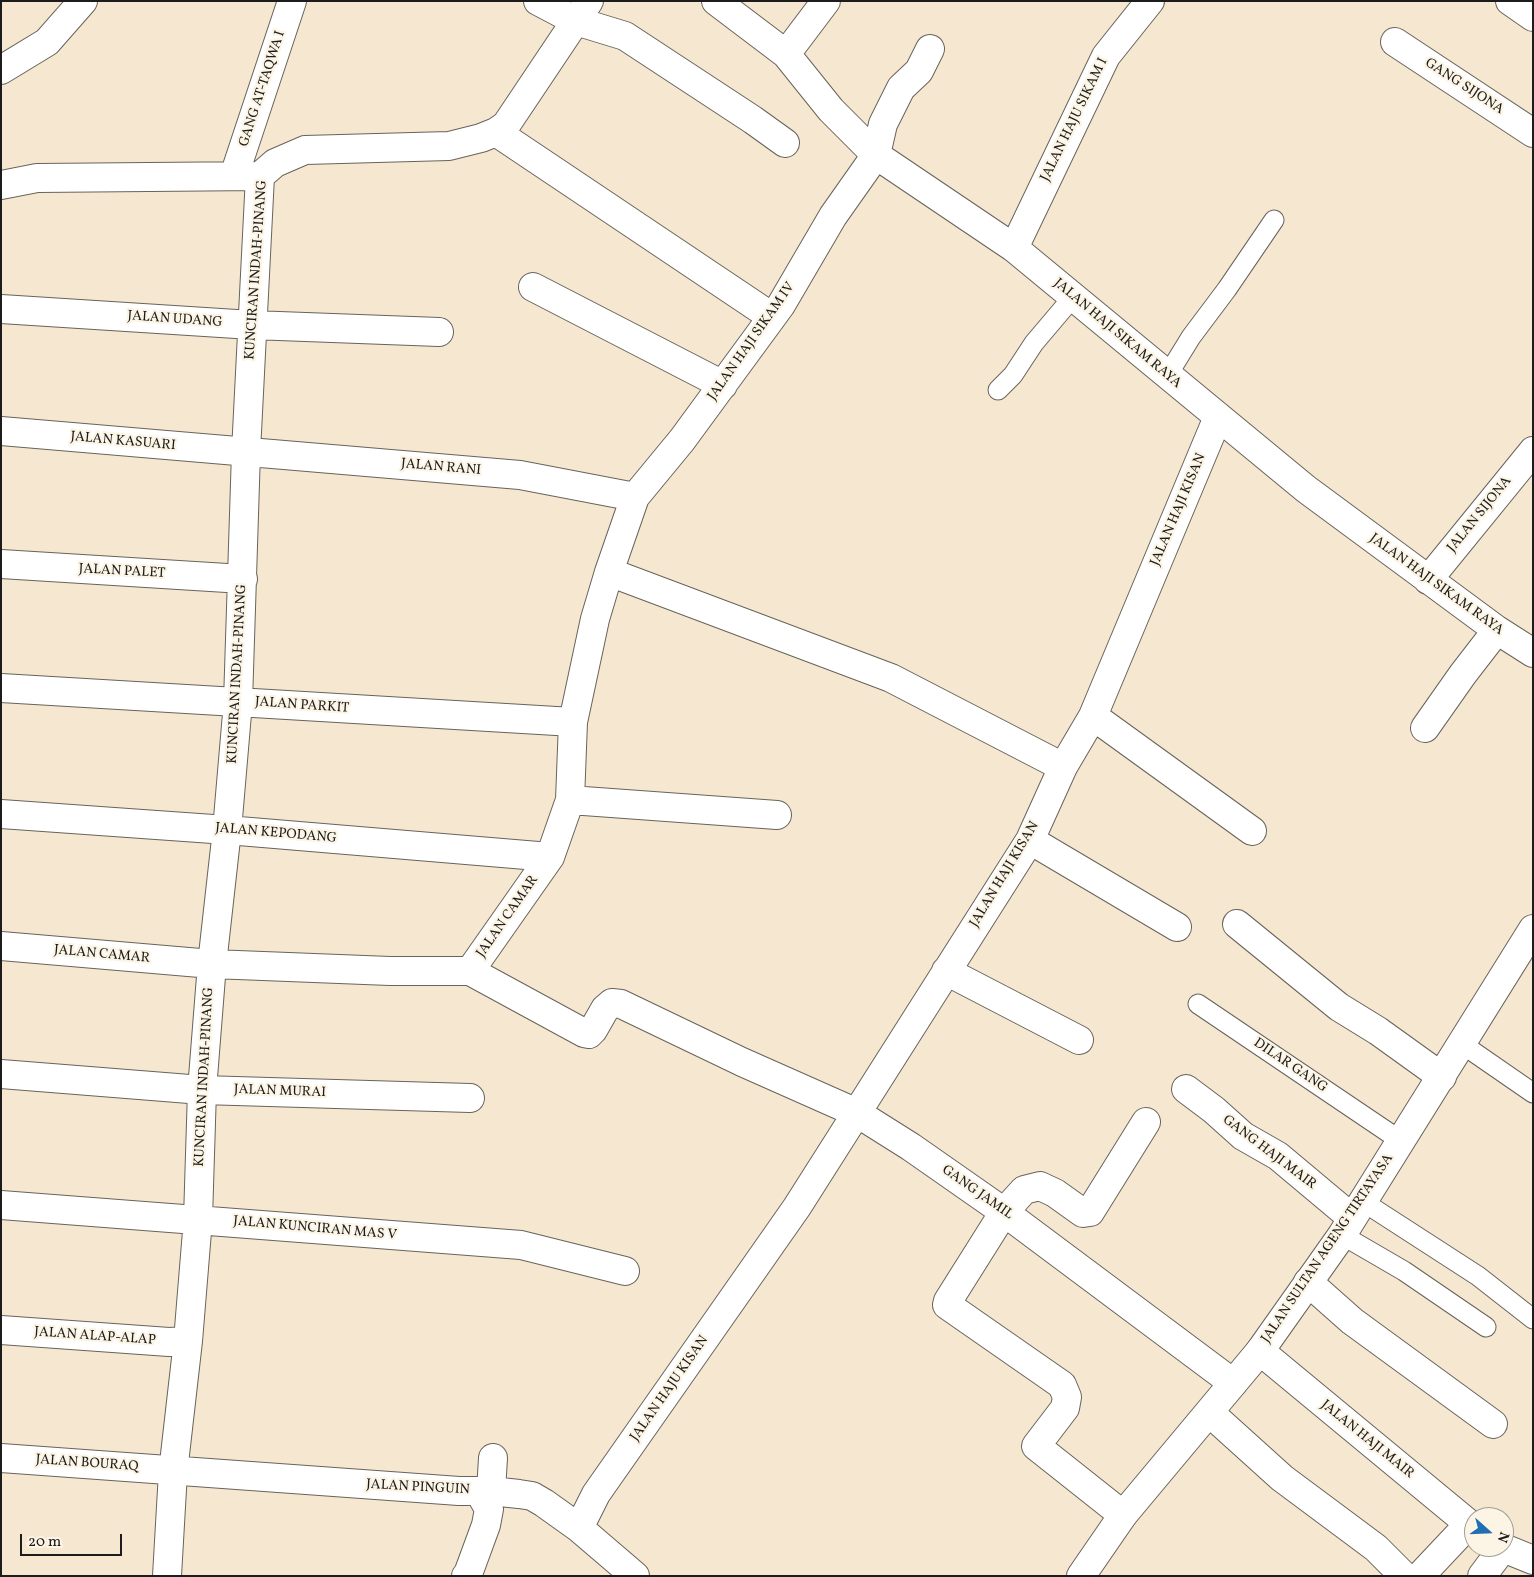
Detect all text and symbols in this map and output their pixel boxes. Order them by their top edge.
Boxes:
street label: GANG AT-TAQWA I [236,29,290,149]
street label: JALAN HAJU SIKAM I [1038,55,1112,185]
street label: GANG SIJONA [1421,55,1507,119]
street label: KUNCIRAN INDAH-PINANG [242,180,272,360]
street label: JALAN HAJI SIKAM RAYA [1050,276,1184,392]
street label: JALAN HAJI SIKAM IV [705,280,799,404]
street label: JALAN UDANG [127,308,223,332]
street label: JALAN KASUARI [70,429,176,455]
street label: JALAN HAJI KISAN [1148,451,1210,569]
street label: JALAN RANI [400,456,482,480]
street label: JALAN SIJONA [1444,474,1516,556]
street label: JALAN HAJI SIKAM RAYA [1366,531,1506,639]
street label: JALAN PALET [78,561,166,583]
street label: KUNCIRAN INDAH-PINANG [225,584,251,764]
street label: JALAN PARKIT [254,694,350,718]
street label: JALAN HAJI KISAN [967,819,1043,931]
street label: JALAN KEPODANG [214,820,338,848]
street label: JALAN CAMAR [473,873,543,961]
street label: JALAN CAMAR [53,942,151,968]
street label: KUNCIRAN INDAH-PINANG [192,987,218,1167]
street label: DILAR GANG [1250,1035,1330,1097]
street label: JALAN MURAI [234,1082,326,1102]
street label: GANG HAJI MAIR [1219,1112,1319,1194]
street label: JALAN SULTAN AGENG TIRTAYASA [1258,1151,1398,1347]
street label: GANG JAMIL [938,1162,1016,1224]
street label: JALAN KUNCIRAN MAS V [233,1213,397,1245]
street label: JALAN ALAP-ALAP [34,1324,156,1350]
street label: JALAN HAJU KISAN [627,1333,713,1445]
street label: JALAN HAJI MAIR [1317,1397,1417,1483]
street label: JALAN BOURAQ [35,1452,139,1476]
street label: JALAN PINGUIN [366,1477,470,1499]
north arrow [1464,1507,1514,1557]
scale bar [22,1524,125,1556]
text: N [1492,1529,1513,1545]
text: 20 m [28,1532,61,1553]

